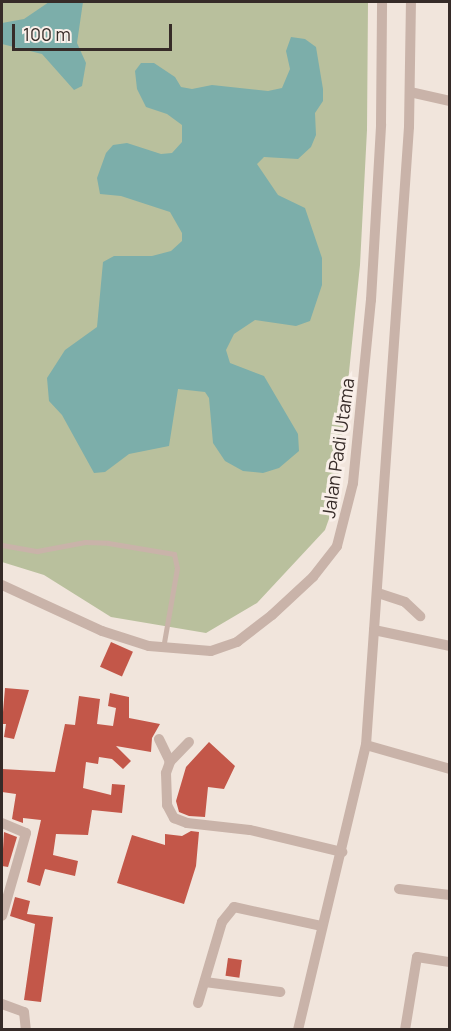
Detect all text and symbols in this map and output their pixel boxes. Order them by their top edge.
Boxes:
scale bar [15,12,176,50]
text: 100 m [23,22,71,46]
street label: Jalan Padi Utama [318,377,358,519]

